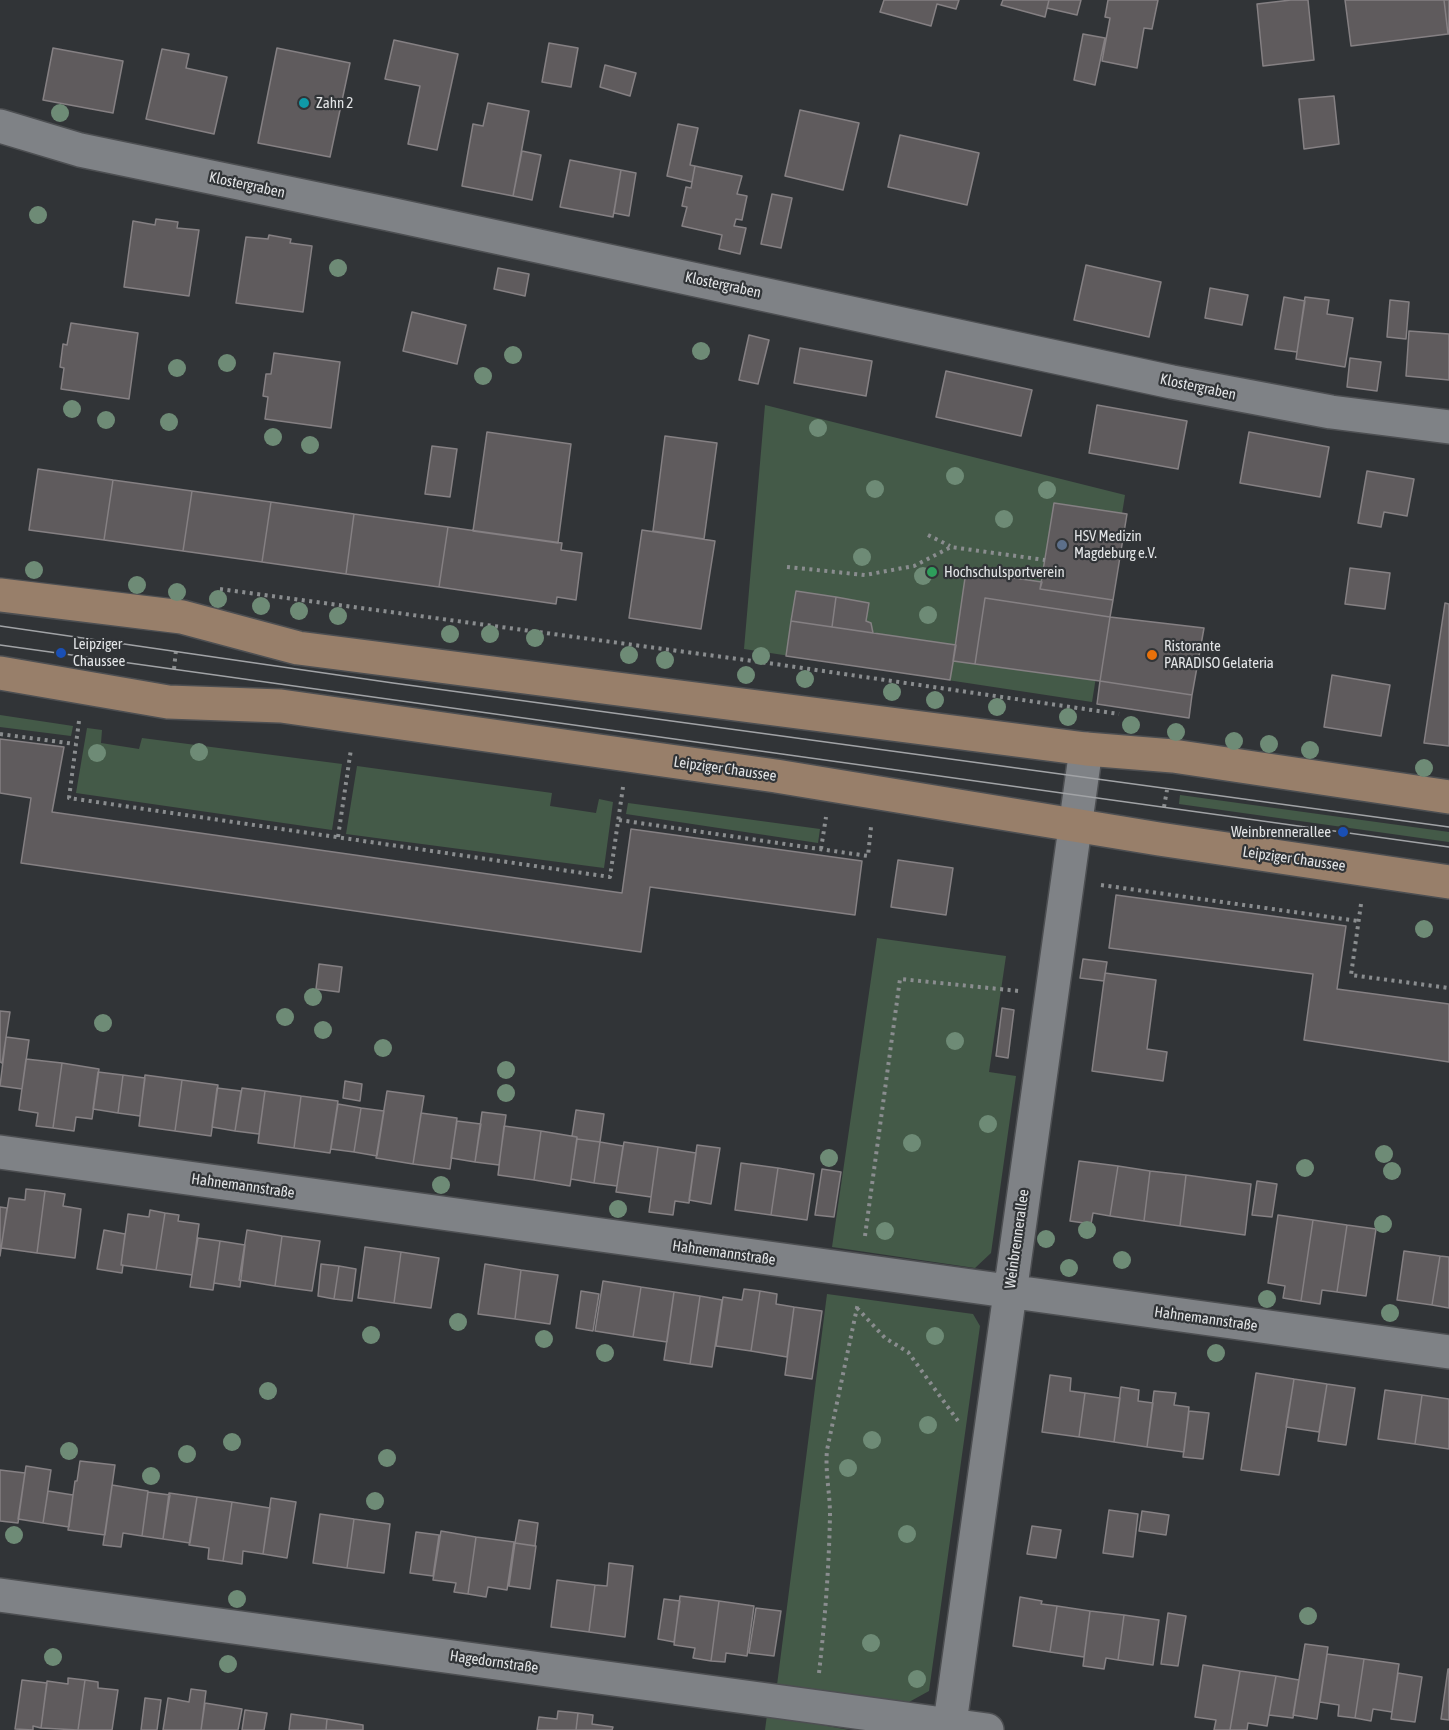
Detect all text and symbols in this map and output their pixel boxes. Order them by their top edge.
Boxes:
place label: Zahn 2 [316,94,353,112]
marker: Zahn 2 [297,96,311,110]
street label: Klostergraben [207,168,287,202]
street label: Klostergraben [683,268,763,302]
street label: Klostergraben [1158,370,1238,404]
place label: HSV Medizin Magdeburg e.V. [1074,527,1157,562]
marker: HSV Medizin Magdeburg e.V. [1055,538,1069,552]
place label: Hochschulsportverein [944,563,1065,581]
marker: Hochschulsportverein [925,565,939,579]
place label: Leipziger Chaussee [73,635,125,670]
place label: Ristorante PARADISO Gelateria [1164,637,1274,672]
marker: Leipziger Chaussee [54,646,68,660]
marker: Ristorante PARADISO Gelateria [1145,648,1159,662]
street label: Leipziger Chaussee [672,753,778,785]
place label: Weinbrennerallee [1231,823,1331,841]
marker: Weinbrennerallee [1336,825,1350,839]
street label: Leipziger Chaussee [1241,843,1347,875]
street label: Hahnemannstraße [190,1170,296,1202]
street label: Weinbrennerallee [1001,1188,1033,1290]
street label: Hahnemannstraße [671,1237,777,1269]
street label: Hahnemannstraße [1153,1303,1259,1335]
street label: Hagedornstraße [449,1647,539,1677]

